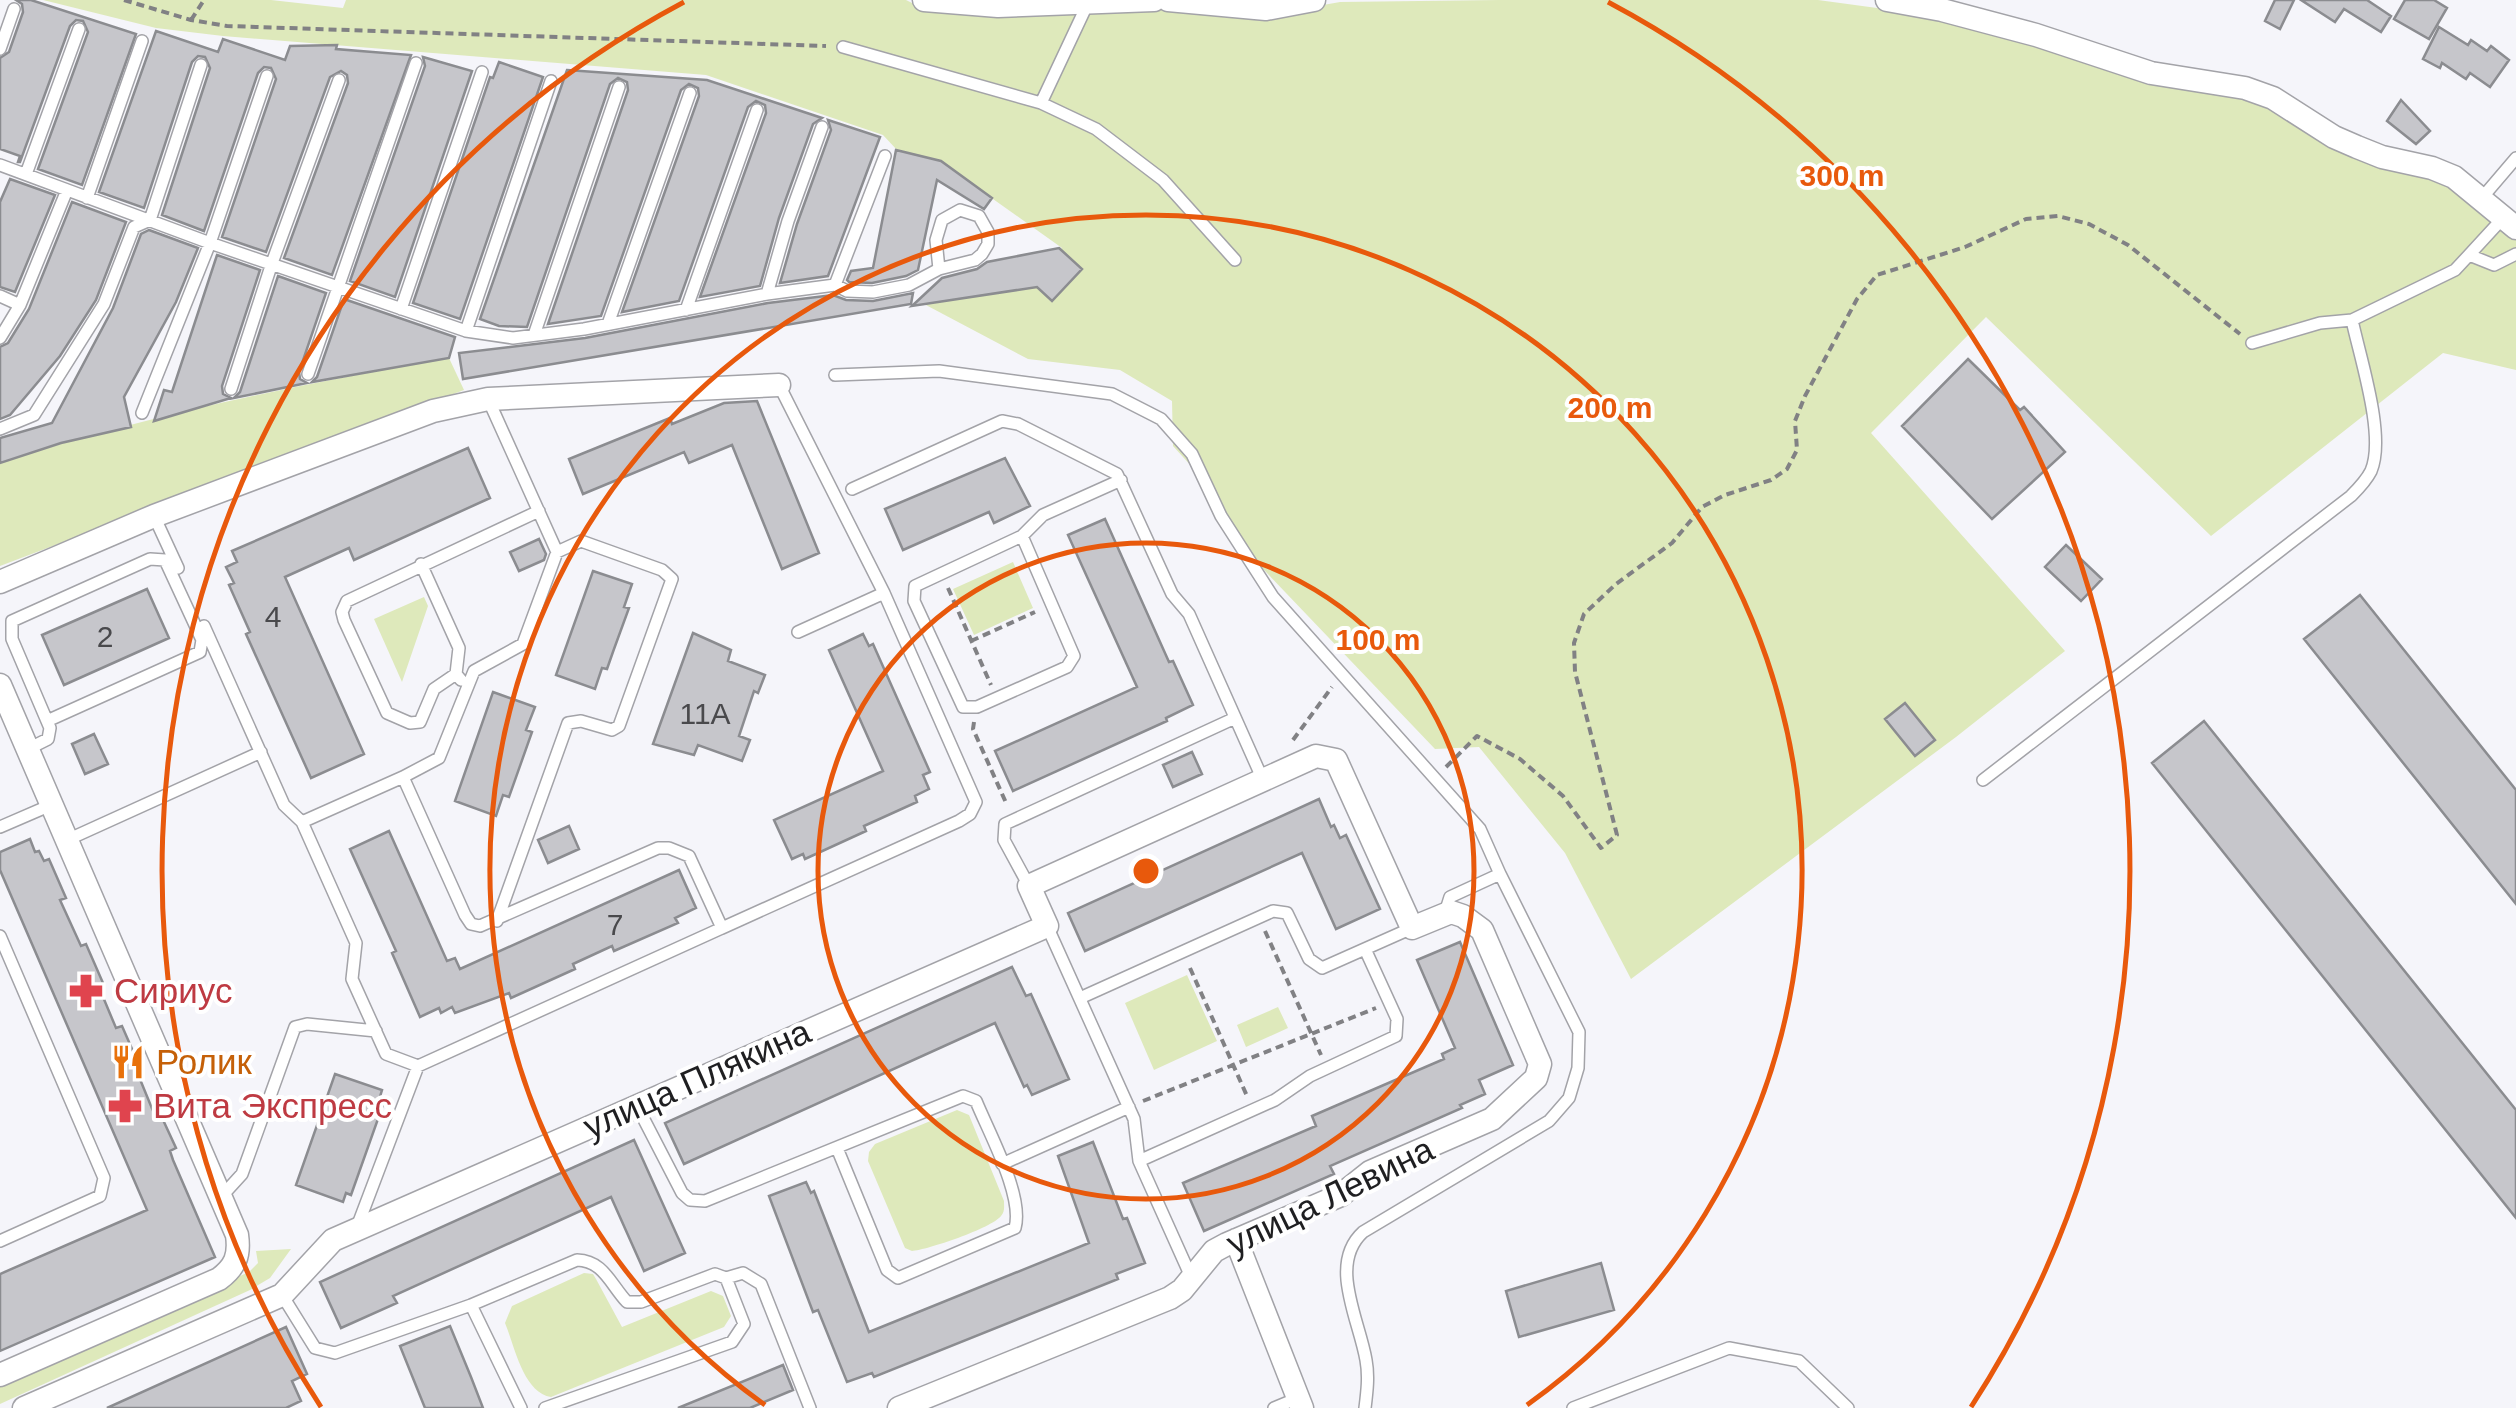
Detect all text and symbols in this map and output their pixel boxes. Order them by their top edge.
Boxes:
text: 300 m [1799,159,1885,192]
text: 200 m [1567,391,1653,424]
house number: 4 [265,600,281,633]
house number: 2 [97,620,113,653]
text: 100 m [1335,623,1421,656]
house number: 11А [679,697,731,730]
centre of rings [1128,853,1164,889]
house number: 7 [607,908,623,941]
place label: Сириус [114,971,232,1010]
pharmacy icon: Сириус [67,972,105,1010]
street label: улица Плякина [577,1011,817,1146]
place label: Ролик [156,1042,252,1081]
restaurant icon: Ролик [109,1043,147,1081]
place label: Вита Экспресс [153,1086,392,1125]
pharmacy icon: Вита Экспресс [106,1087,144,1125]
street label: улица Левина [1220,1128,1440,1262]

